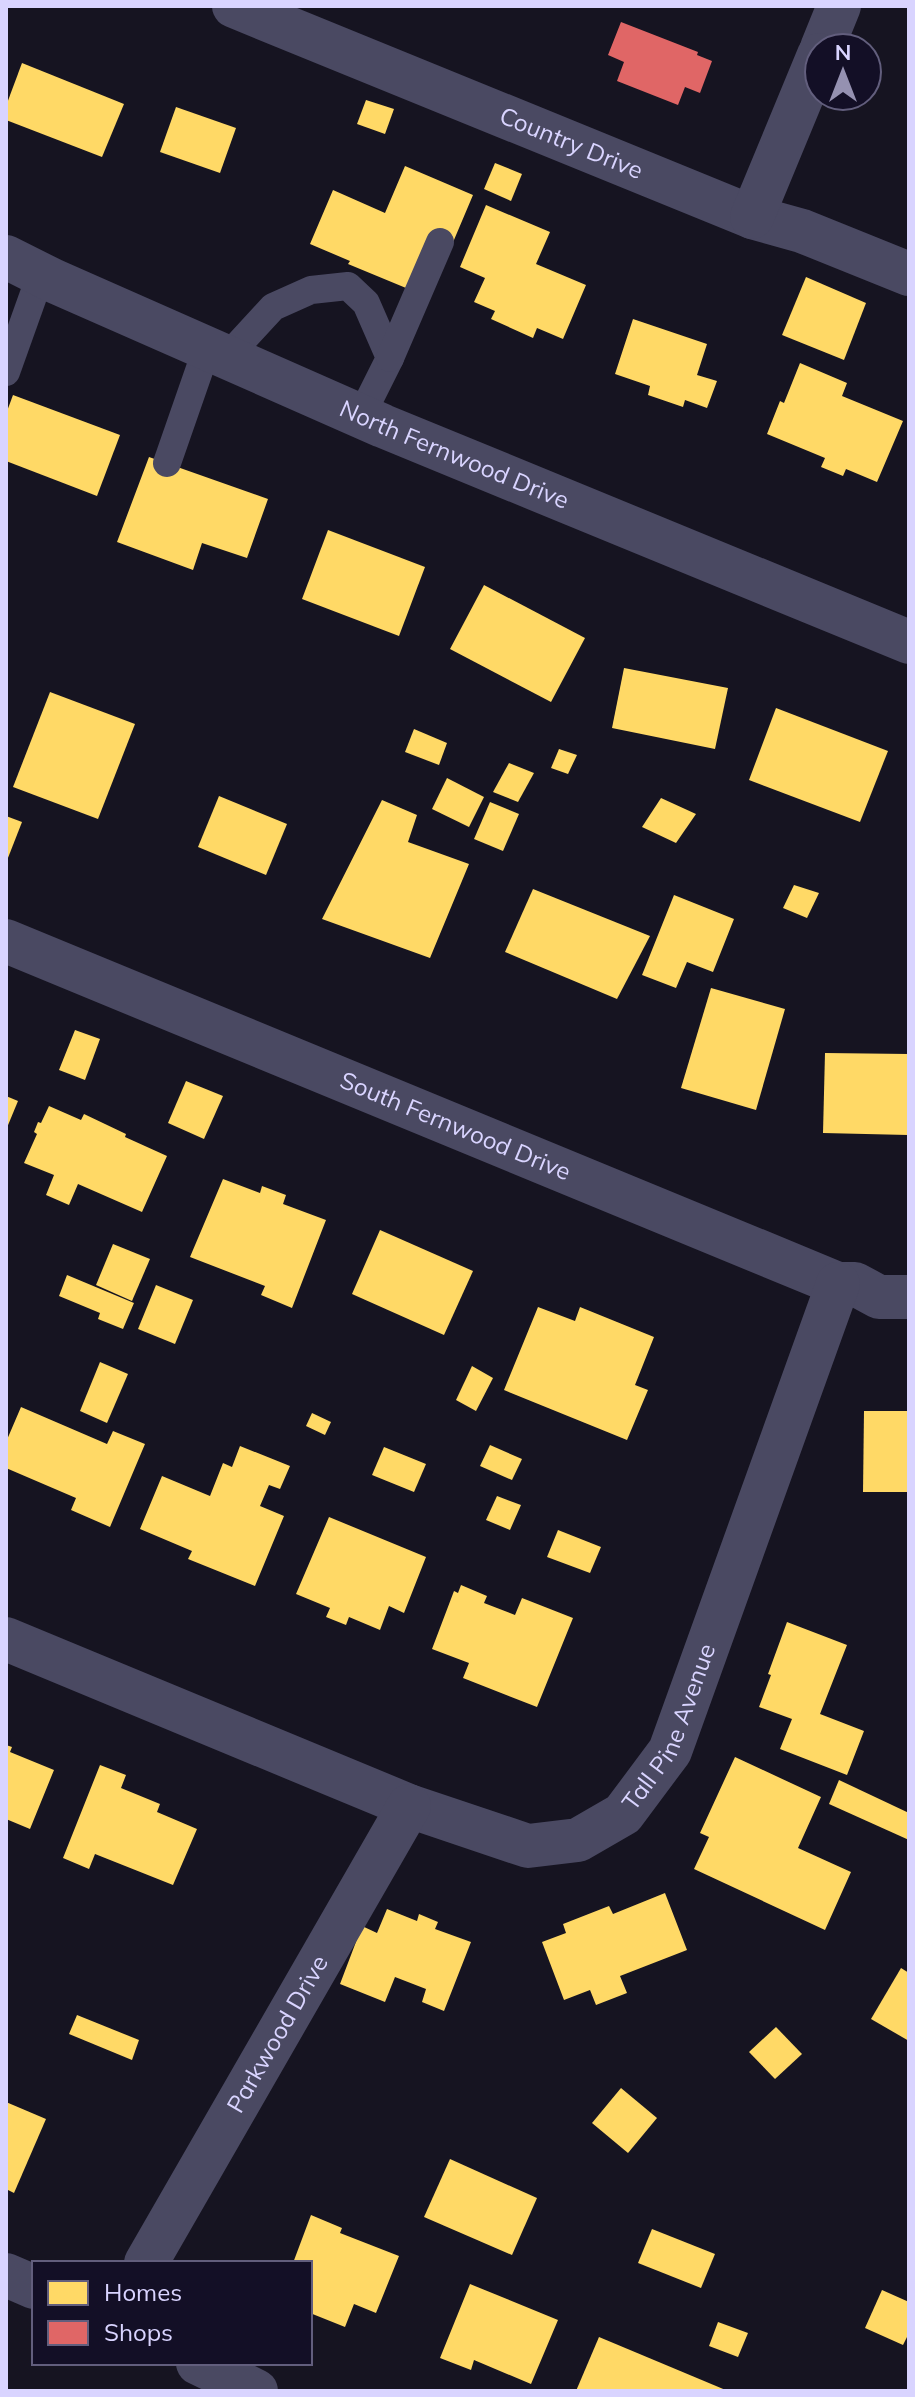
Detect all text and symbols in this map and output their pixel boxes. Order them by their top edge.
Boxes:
north arrow [803,32,883,112]
text: N [835,38,851,66]
street label: Country Drive [495,100,648,185]
street label: North Fernwood Drive [335,393,574,515]
street label: South Fernwood Drive [336,1064,576,1186]
street label: Tall Pine Avenue [615,1639,721,1816]
street label: Parkwood Drive [220,1950,334,2118]
legend [32,2261,312,2365]
text: Homes [104,2277,182,2307]
text: Shops [104,2317,173,2347]

